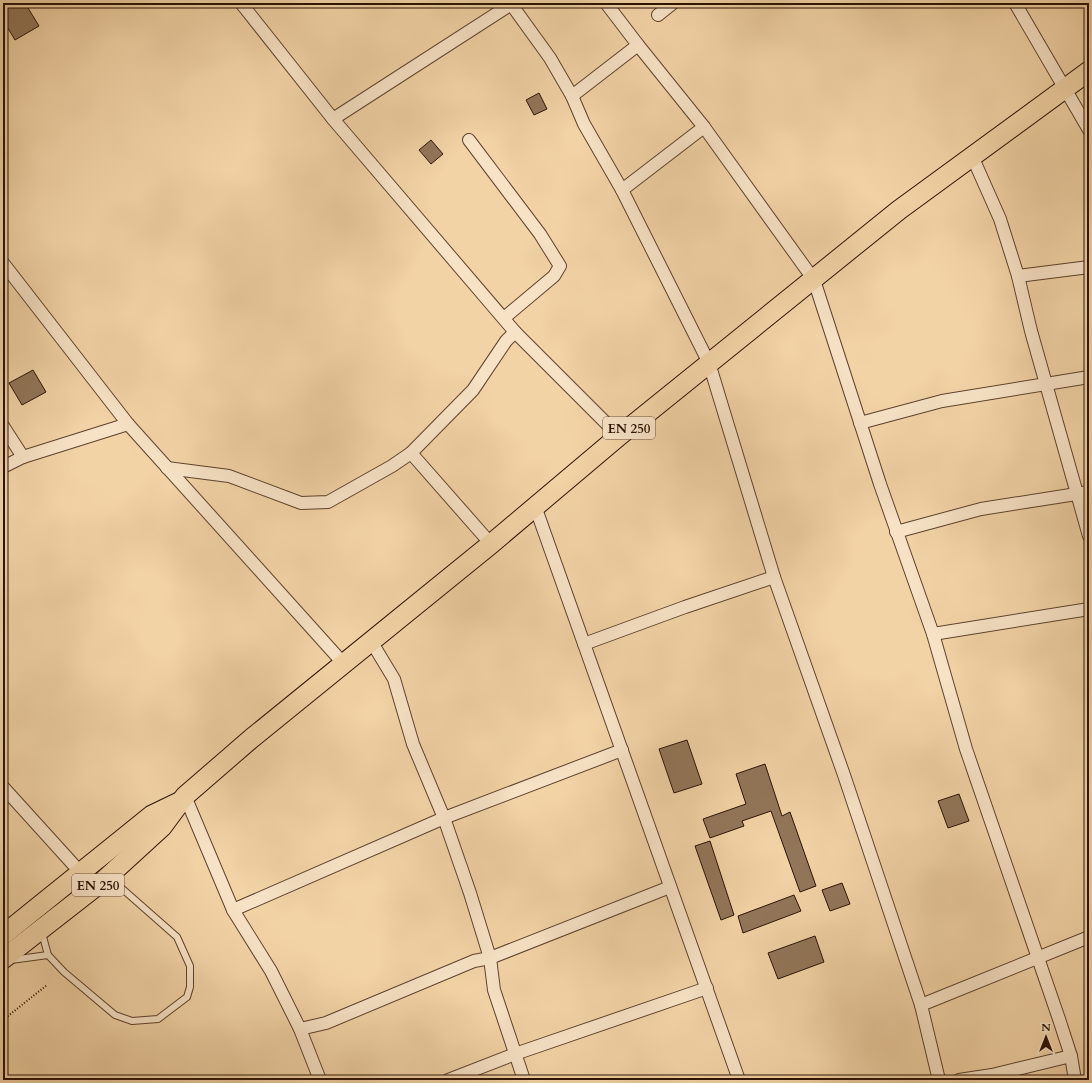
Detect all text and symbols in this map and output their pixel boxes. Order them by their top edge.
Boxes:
road number: EN 250 [603,417,655,439]
road number: EN 250 [72,874,124,896]
north arrow [1026,1017,1066,1057]
text: N [1041,1020,1051,1035]

